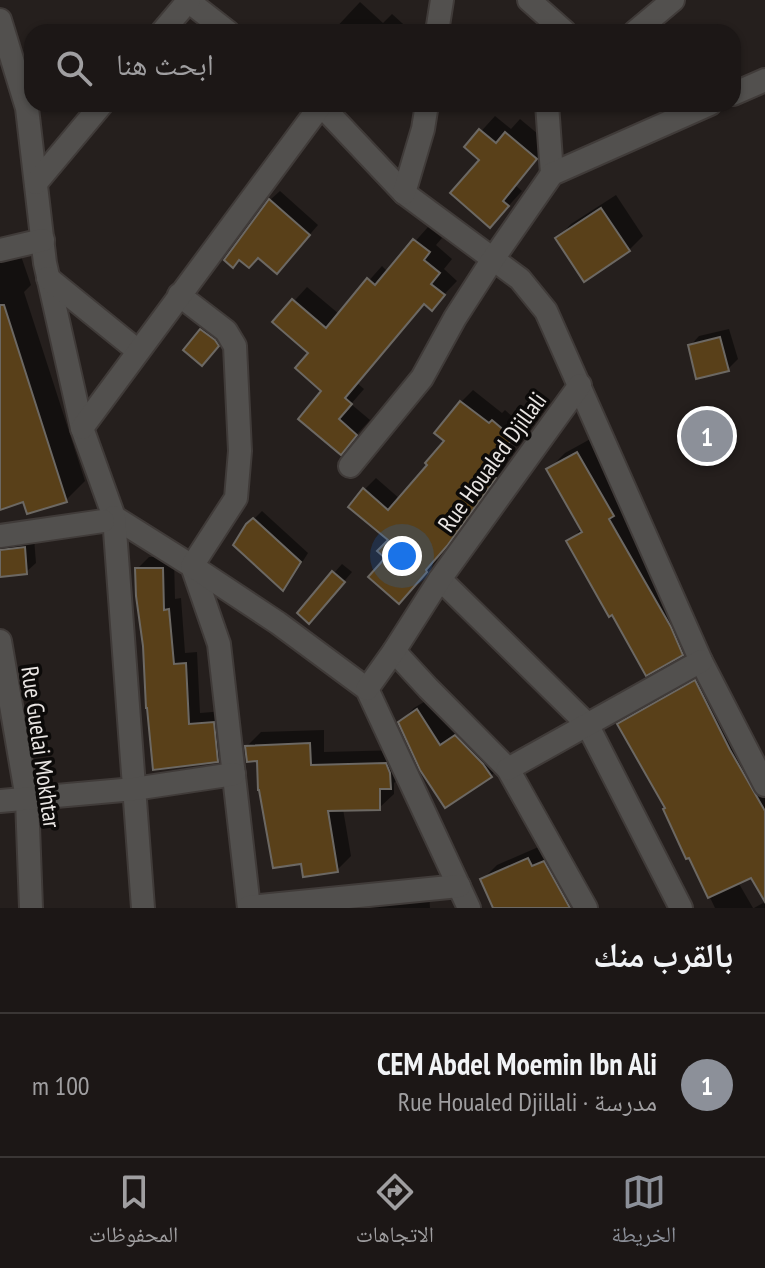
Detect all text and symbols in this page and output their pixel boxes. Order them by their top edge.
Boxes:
search box [24,24,741,112]
text: ابحث هنا [116,44,214,83]
icon: search [52,46,96,90]
street label: Rue Houaled Djillali [431,386,553,538]
pin: 1 [681,406,733,466]
your location [382,536,422,576]
street label: Rue Guelai Mokhtar [14,664,68,830]
text: بالقرب منك [593,932,733,976]
text: CEM Abdel Moemin Ibn Ali [377,1044,657,1083]
text: 100 m [32,1069,90,1102]
text: 1 [701,1069,713,1102]
text: مدرسة · Rue Houaled Djillali [398,1085,657,1118]
tab: المحفوظات [89,1170,178,1256]
tab: الاتجاهات [356,1170,434,1256]
tab: الخريطة [611,1170,676,1256]

